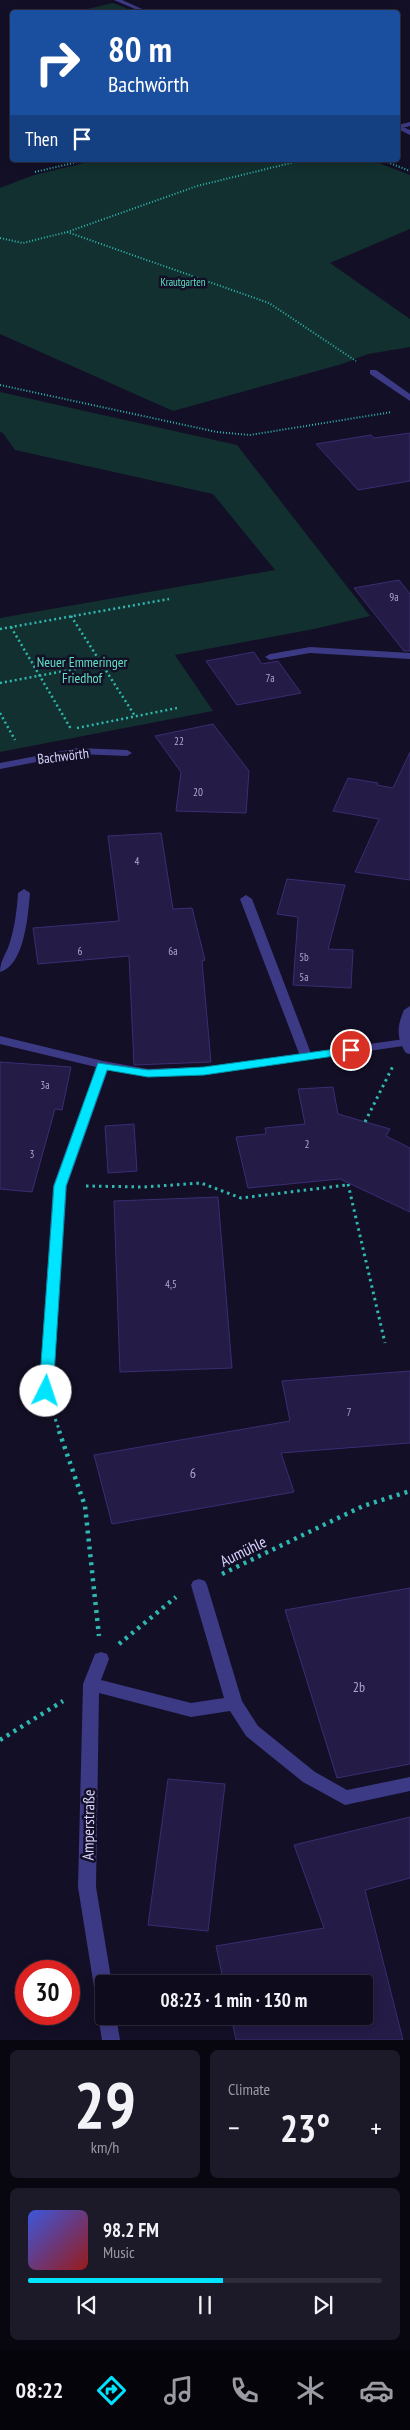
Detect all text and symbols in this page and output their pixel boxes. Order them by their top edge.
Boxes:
text: 80 m [108,26,172,72]
icon: right [25,30,90,95]
text: Bachwörth [108,70,189,98]
icon: arrive [68,125,96,153]
text: Then [25,127,58,151]
park label: Krautgarten [160,275,206,289]
house number: 9a [389,590,399,604]
park label: Neuer Emmeringer Friedhof [37,653,127,687]
house number: 7a [265,671,275,685]
house number: 22 [174,734,184,748]
street label: Bachwörth [36,744,90,768]
house number: 20 [193,785,203,799]
house number: 4 [135,854,140,868]
house number: 6 [78,944,83,958]
house number: 6a [168,944,178,958]
house number: 5b [299,950,309,964]
house number: 5a [299,970,309,984]
pin [330,1029,372,1071]
icon: arrive [337,1036,365,1064]
house number: 3a [40,1078,50,1092]
house number: 2 [305,1137,310,1151]
house number: 3 [30,1147,35,1161]
house number: 4,5 [165,1277,177,1291]
position arrow [19,1364,71,1416]
house number: 7 [347,1405,352,1419]
house number: 6 [190,1464,196,1482]
street label: Aumühle [216,1531,270,1571]
house number: 2b [353,1678,365,1696]
street label: Amperstraße [77,1789,99,1861]
speed limit sign: 30 [15,1960,80,2025]
text: 08:23 · 1 min · 130 m [161,1988,307,2012]
text: 29 [74,2062,136,2146]
text: Climate [228,2079,270,2099]
text: 23° [280,2103,330,2152]
text: − [228,2109,240,2146]
text: + [370,2109,382,2146]
text: km/h [91,2137,119,2157]
text: 98.2 FM [103,2218,159,2242]
text: Music [103,2242,135,2262]
icon: previous [73,2291,101,2319]
icon: pause [191,2291,219,2319]
icon: next [309,2291,337,2319]
icon: directions [94,2373,129,2408]
icon: music [161,2373,196,2408]
icon: phone [227,2373,262,2408]
icon: climate [293,2373,328,2408]
icon: car [359,2373,394,2408]
text: 08:22 [16,2376,63,2404]

